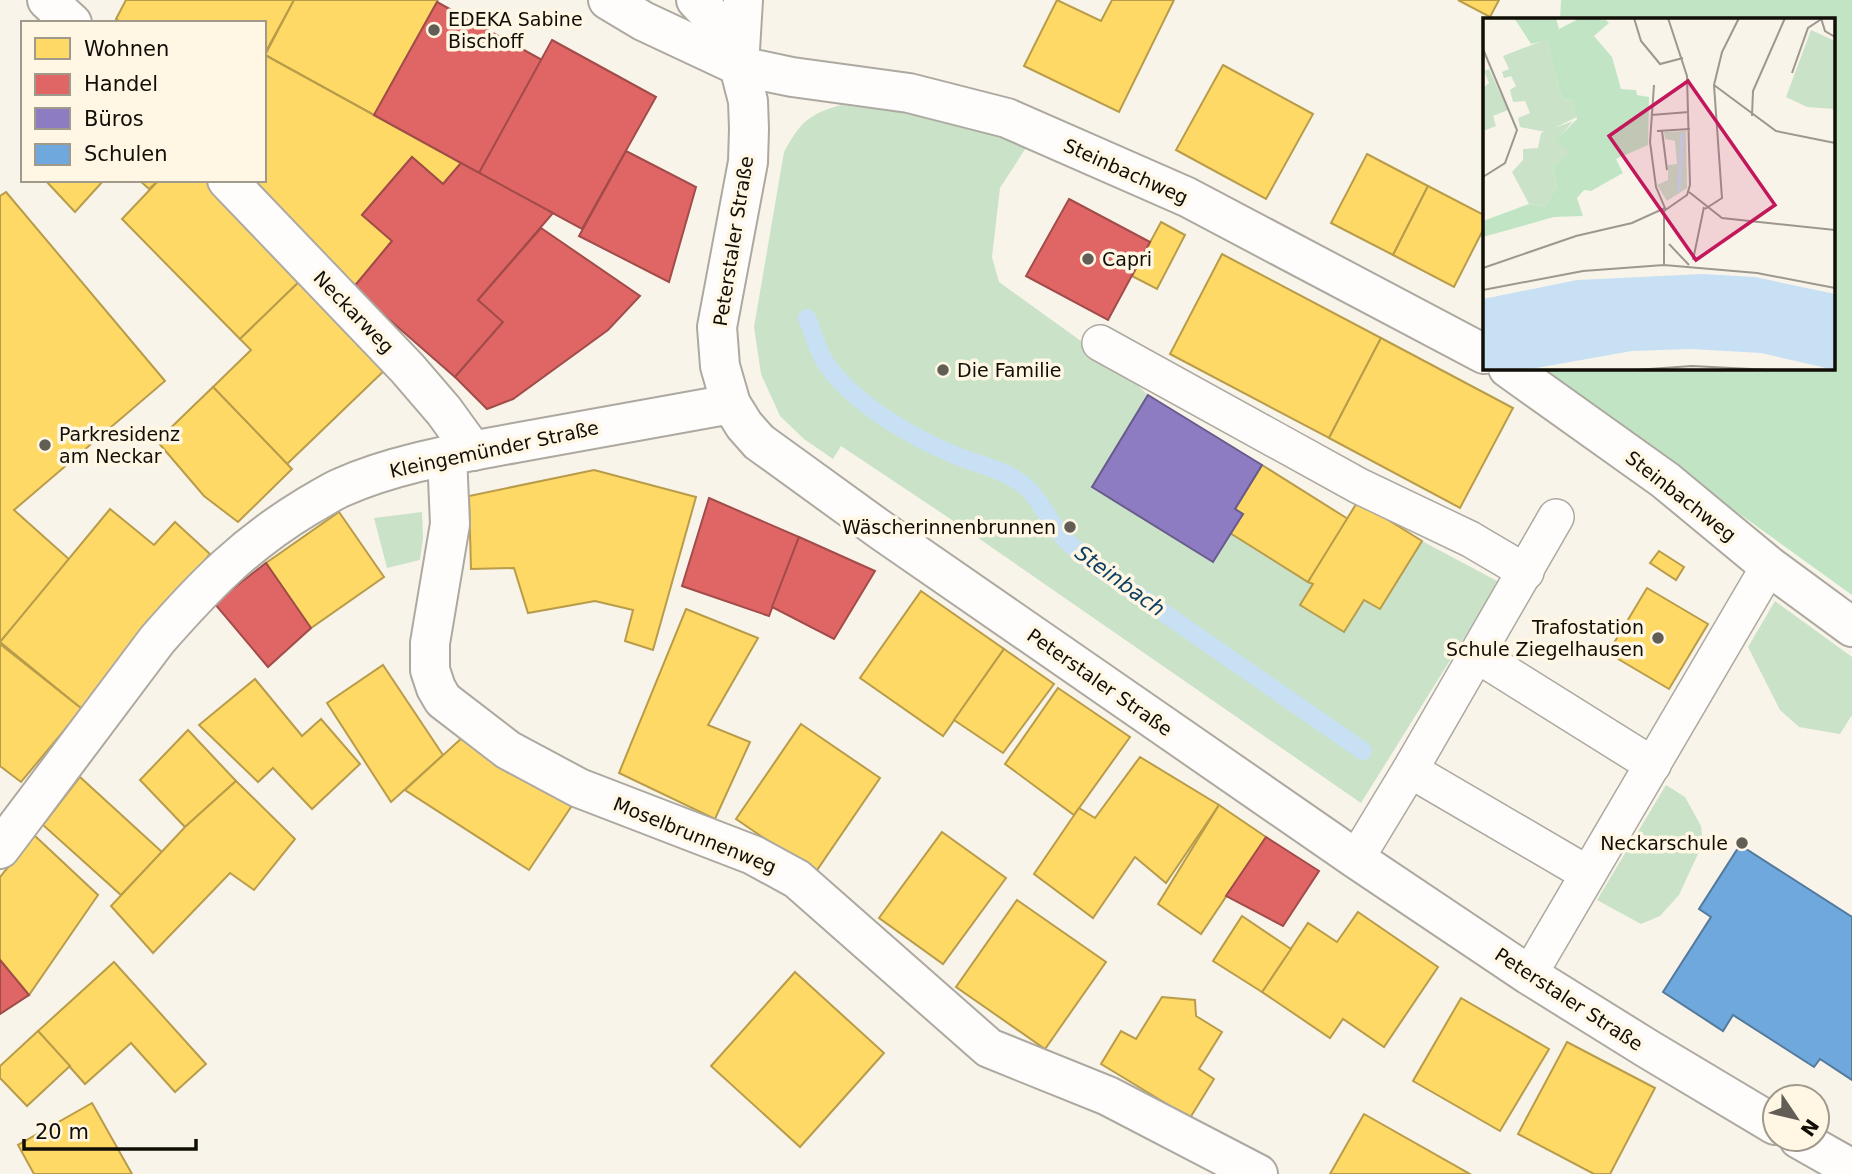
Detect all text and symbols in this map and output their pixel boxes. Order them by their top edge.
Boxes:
place label: EDEKA Sabine Bischoff [448,8,583,52]
inset map [1483,18,1834,369]
legend [21,21,266,182]
marker: EDEKA Sabine Bischoff [426,22,442,38]
text: Wohnen [84,37,169,61]
text: Handel [84,72,158,96]
text: Büros [84,107,144,131]
street label: Steinbachweg [1060,134,1192,208]
text: Schulen [84,142,168,166]
street label: Peterstaler Straße [709,154,757,328]
place label: Capri [1102,248,1152,270]
marker: Capri [1080,251,1096,267]
street label: Neckarweg [309,266,399,358]
place label: Die Familie [957,359,1062,381]
marker: Die Familie [935,362,951,378]
street label: Kleingemünder Straße [387,416,601,482]
place label: Parkresidenz am Neckar [59,423,180,467]
marker: Parkresidenz am Neckar [37,437,53,453]
street label: Steinbachweg [1621,446,1741,546]
place label: Wäscherinnenbrunnen [842,516,1056,538]
marker: Wäscherinnenbrunnen [1062,519,1078,535]
water label: Steinbach [1071,541,1169,621]
place label: Trafostation Schule Ziegelhausen [1446,616,1644,660]
street label: Peterstaler Straße [1023,624,1177,740]
marker: Trafostation Schule Ziegelhausen [1650,630,1666,646]
street label: Moselbrunnenweg [610,792,780,878]
place label: Neckarschule [1600,832,1728,854]
marker: Neckarschule [1734,835,1750,851]
street label: Peterstaler Straße [1491,943,1647,1055]
north arrow [1761,1083,1831,1153]
scale bar [24,1108,196,1152]
text: N [1796,1115,1823,1141]
text: 20 m [35,1120,89,1144]

